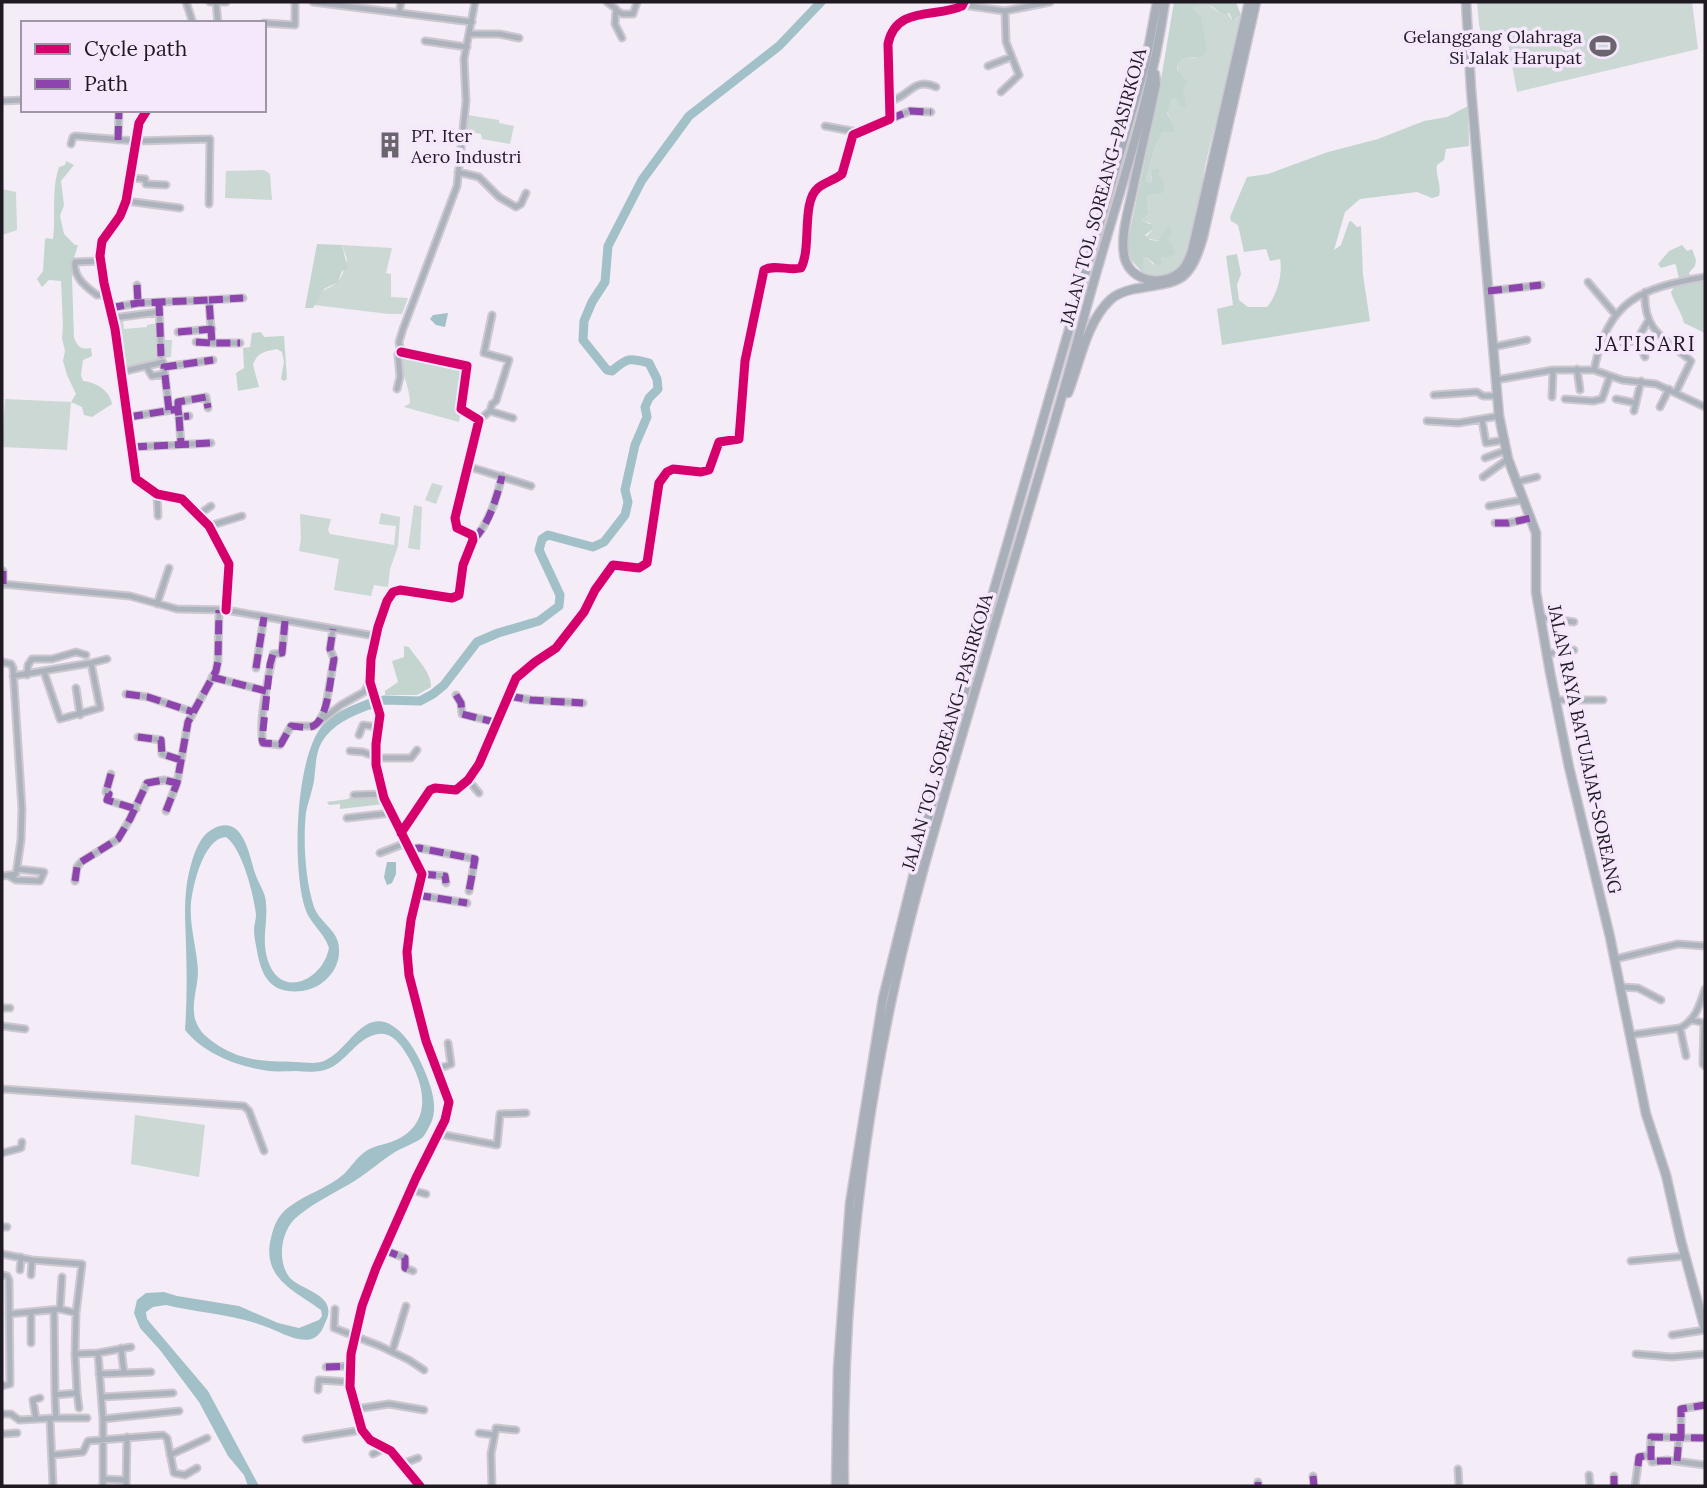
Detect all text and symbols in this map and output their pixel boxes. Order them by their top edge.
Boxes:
legend [21,21,266,112]
place label: Gelanggang Olahraga Si Jalak Harupat [1403,25,1582,69]
sports icon: Gelanggang Olahraga Si Jalak Harupat [1588,31,1618,61]
text: Cycle path [84,35,187,62]
street label: JALAN TOL SOREANG–PASIRKOJA [1055,45,1151,329]
text: Path [84,70,128,97]
place label: PT. Iter Aero Industri [410,124,521,168]
building icon: PT. Iter Aero Industri [375,130,405,160]
district label: JATISARI [1594,330,1697,357]
street label: JALAN TOL SOREANG–PASIRKOJA [896,590,998,874]
street label: JALAN RAYA BATUJAJAR-SOREANG [1543,601,1627,896]

